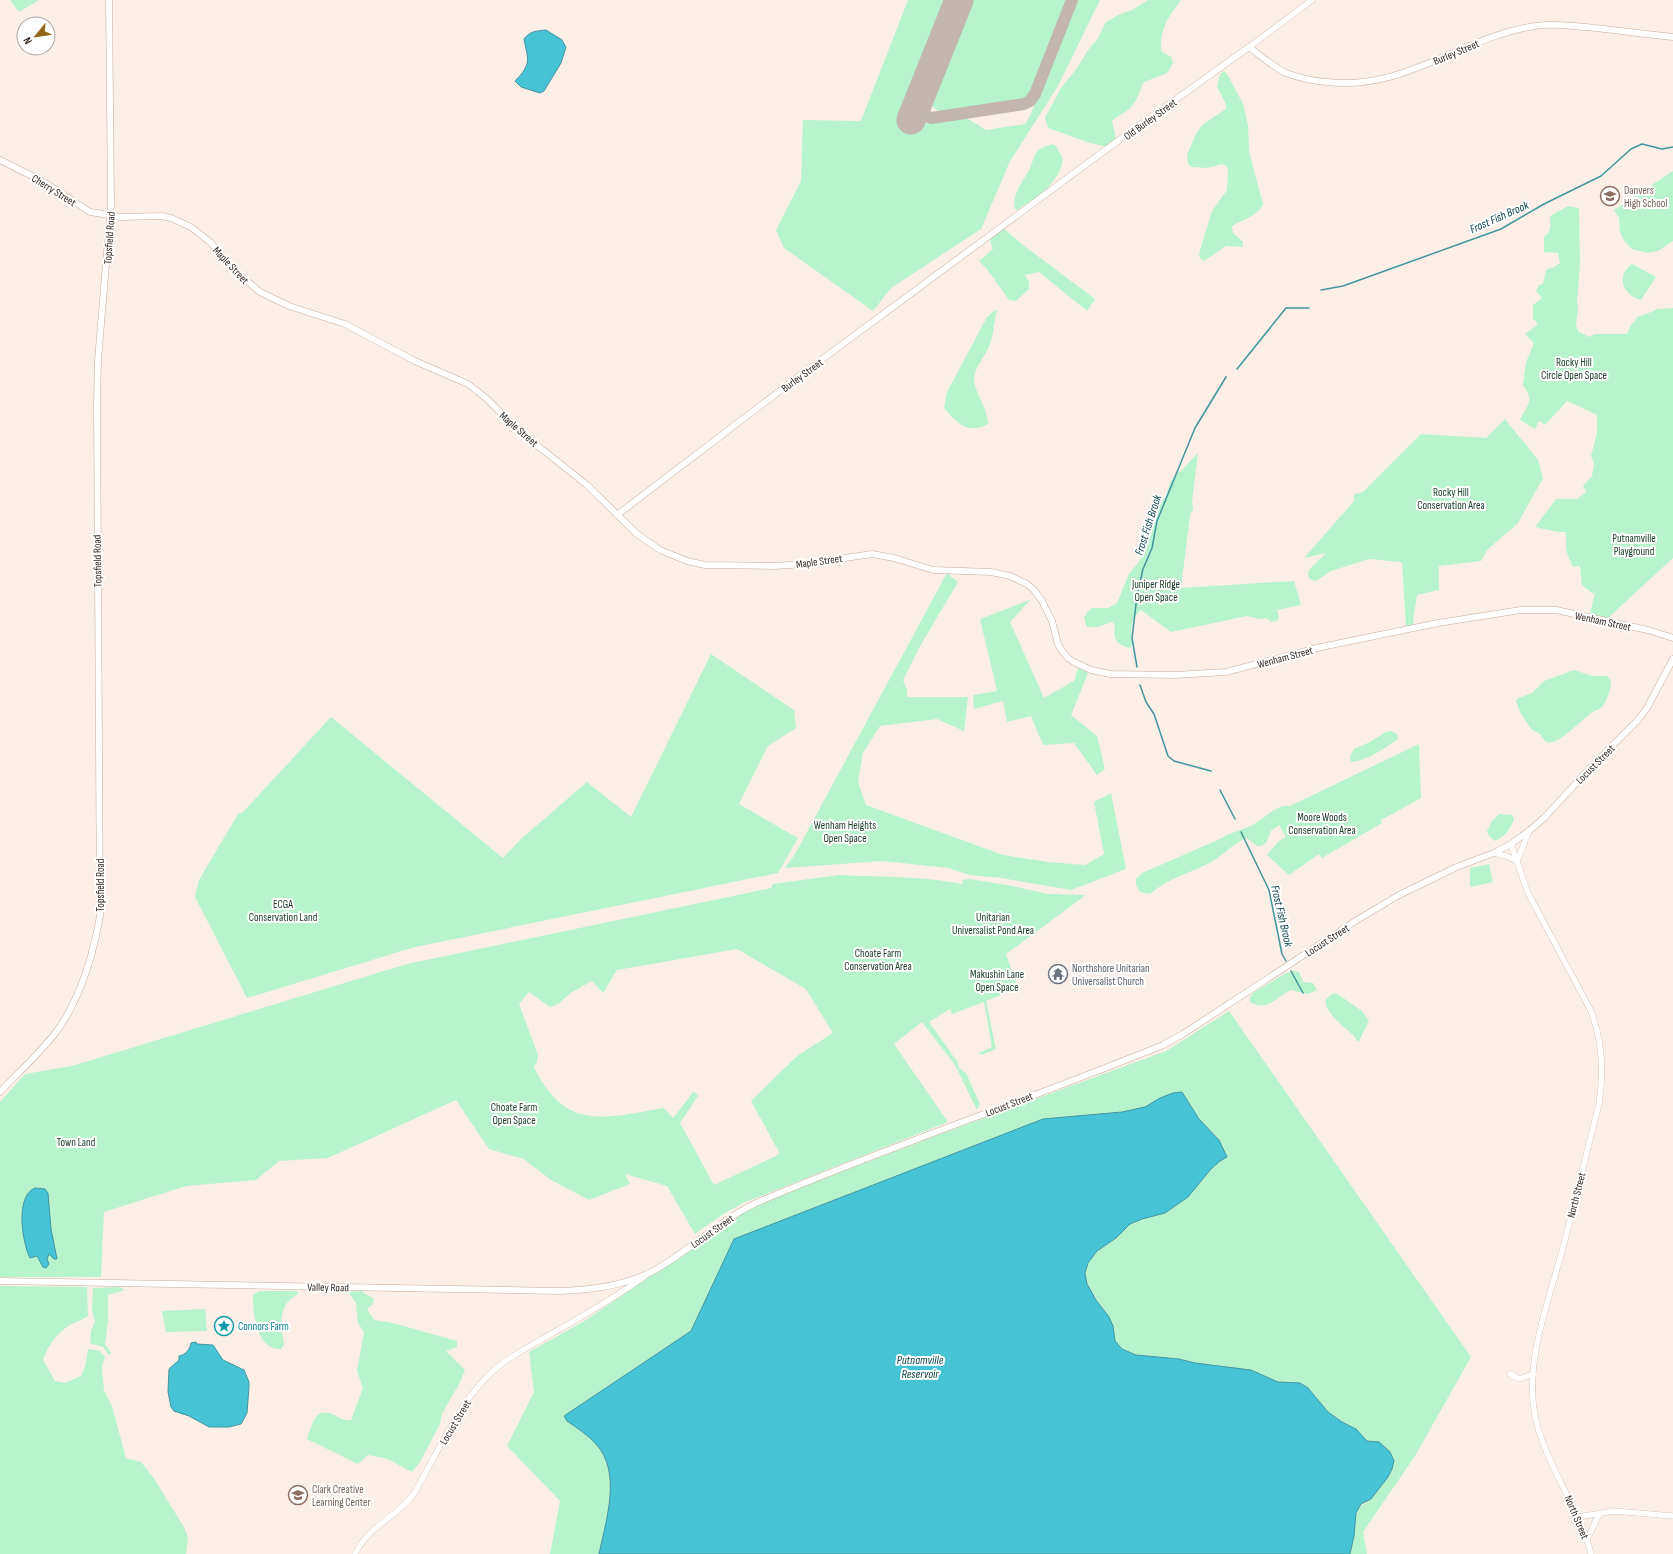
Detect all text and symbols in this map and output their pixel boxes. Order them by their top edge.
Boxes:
north arrow [16,16,56,56]
text: N [21,35,35,46]
street label: Burley Street [1431,37,1482,68]
street label: Old Burley Street [1121,96,1180,143]
street label: Cherry Street [29,172,79,210]
place label: Danvers High School [1624,184,1667,210]
school or university icon: Danvers High School [1599,185,1621,207]
water label: Frost Fish Brook [1468,198,1531,237]
street label: Topsfield Road [101,211,118,265]
street label: Maple Street [210,244,252,287]
street label: Burley Street [779,356,826,395]
park label: Rocky Hill Circle Open Space [1541,356,1607,382]
street label: Maple Street [497,409,541,450]
park label: Rocky Hill Conservation Area [1417,486,1485,512]
water label: Frost Fish Brook [1132,493,1165,557]
park label: Putnamville Playground [1612,532,1656,558]
street label: Topsfield Road [91,534,104,587]
street label: Maple Street [795,552,844,571]
park label: Juniper Ridge Open Space [1131,578,1180,604]
street label: Wenham Street [1574,609,1633,634]
street label: Wenham Street [1256,644,1315,671]
street label: Locust Street [1573,742,1618,787]
park label: Moore Woods Conservation Area [1288,811,1356,837]
park label: Wenham Heights Open Space [814,819,876,845]
street label: Topsfield Road [94,858,107,911]
water label: Frost Fish Brook [1267,884,1296,949]
park label: ECGA Conservation Land [249,898,318,924]
park label: Unitarian Universalist Pond Area [952,911,1034,937]
street label: Locust Street [1303,921,1352,959]
park label: Choate Farm Conservation Area [844,947,912,973]
place label: Northshore Unitarian Universalist Church [1072,962,1150,988]
temple icon: Northshore Unitarian Universalist Church [1047,963,1069,985]
park label: Makushin Lane Open Space [970,968,1024,994]
street label: Locust Street [984,1089,1035,1119]
park label: Choate Farm Open Space [491,1101,537,1127]
park label: Town Land [57,1136,96,1149]
street label: North Street [1565,1170,1589,1219]
street label: Locust Street [688,1211,737,1251]
street label: Valley Road [307,1281,349,1294]
place icon: Connors Farm [213,1315,235,1337]
place label: Connors Farm [238,1320,289,1333]
water label: Putnamville Reservoir [897,1353,944,1382]
street label: Locust Street [437,1397,474,1447]
place label: Clark Creative Learning Center [312,1483,371,1509]
school or university icon: Clark Creative Learning Center [287,1484,309,1506]
street label: North Street [1561,1493,1592,1542]

